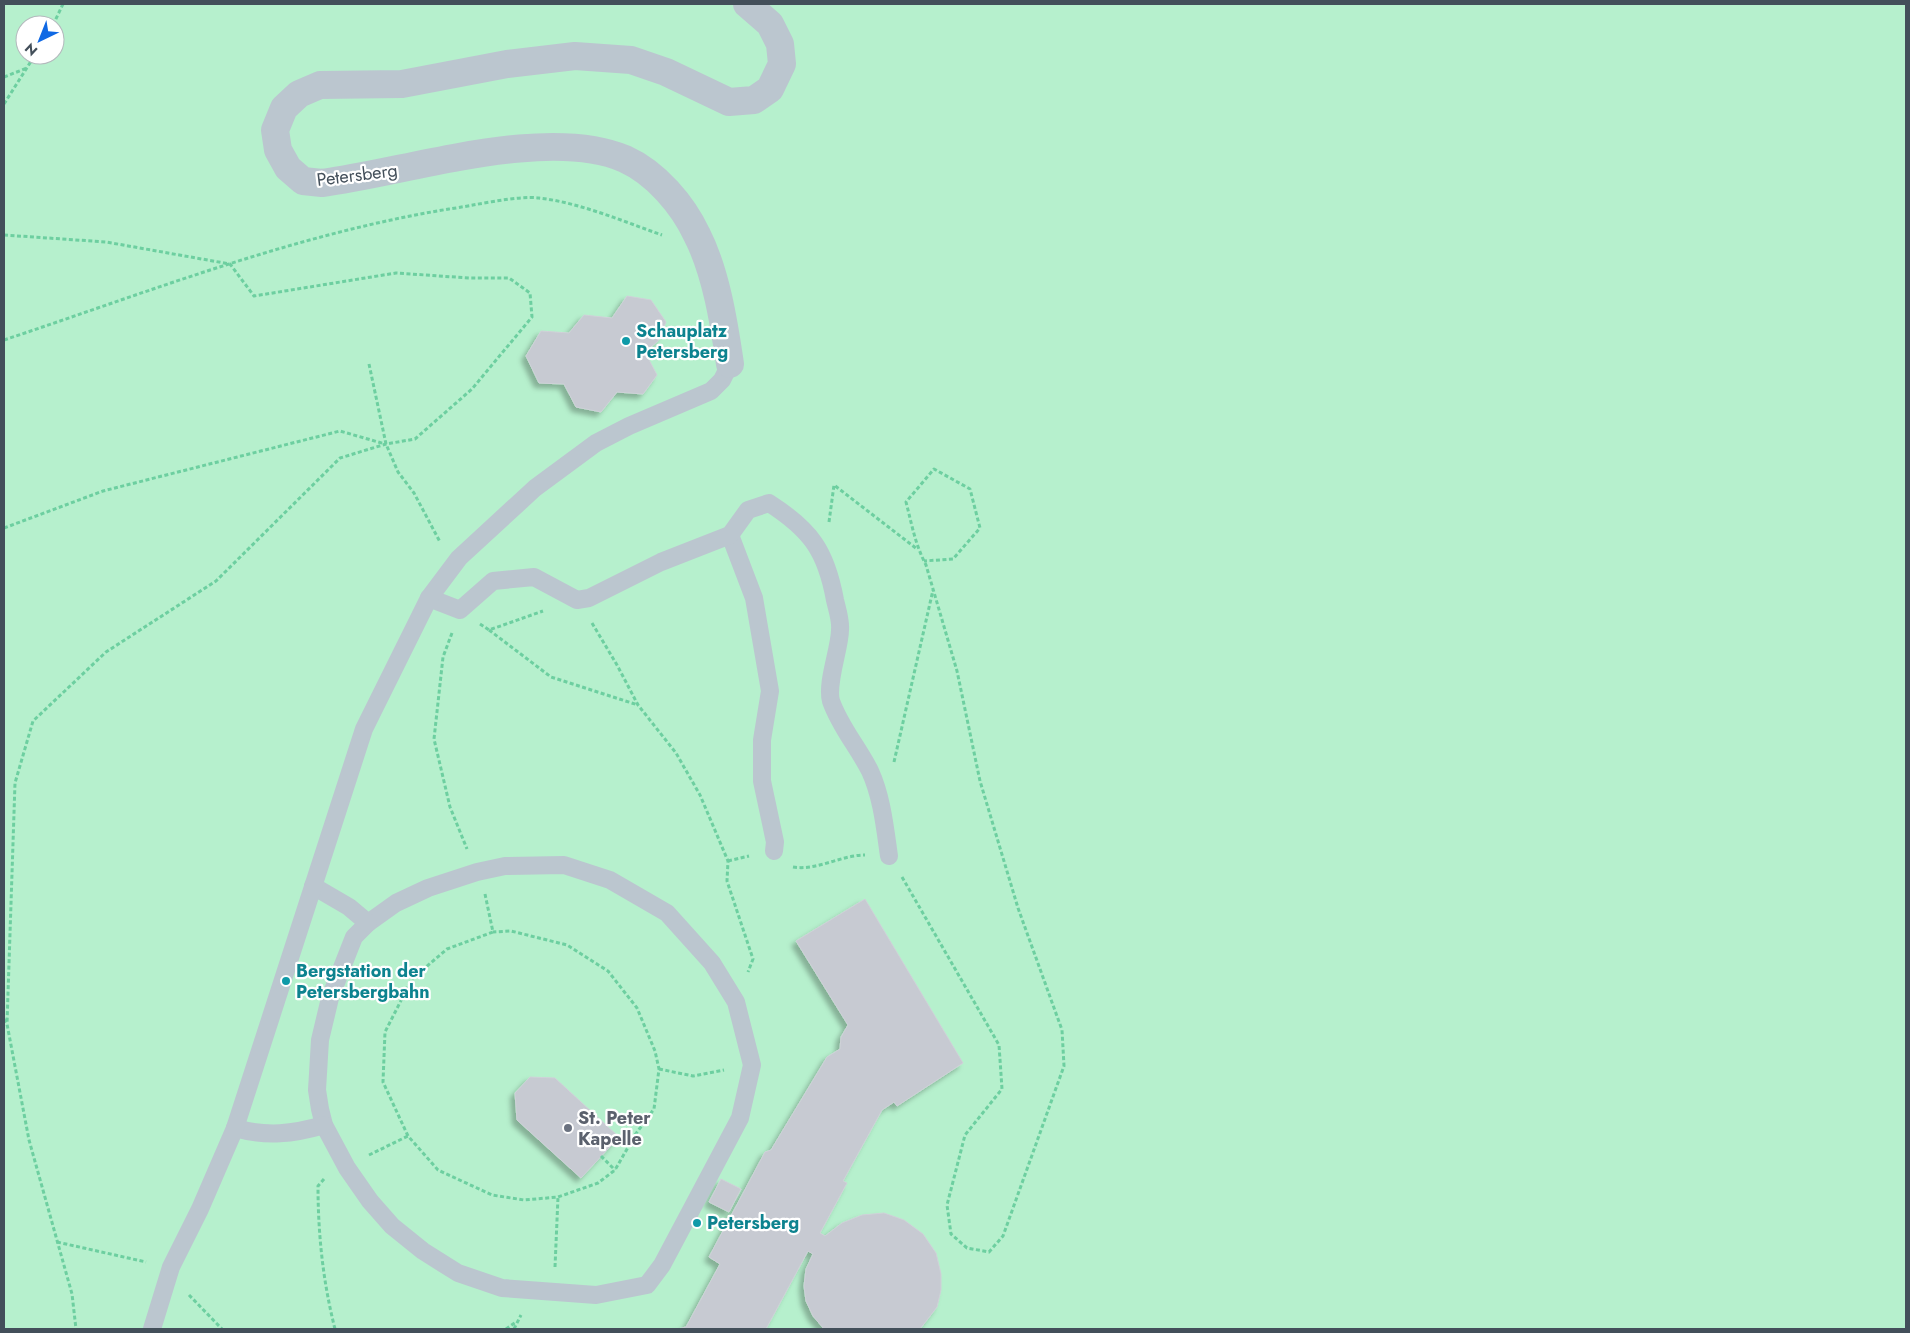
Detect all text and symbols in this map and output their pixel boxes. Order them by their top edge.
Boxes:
north arrow [15,15,65,65]
text: N [20,38,42,61]
street label: Petersberg [315,157,399,193]
place label: Schauplatz Petersberg [636,318,728,365]
marker: Schauplatz Petersberg [620,335,632,347]
place label: Bergstation der Petersbergbahn [296,958,430,1005]
marker: Bergstation der Petersbergbahn [280,975,292,987]
place label: St. Peter Kapelle [578,1105,651,1152]
marker: St. Peter Kapelle [562,1122,574,1134]
place label: Petersberg [707,1210,799,1236]
marker: Petersberg [691,1217,703,1229]

